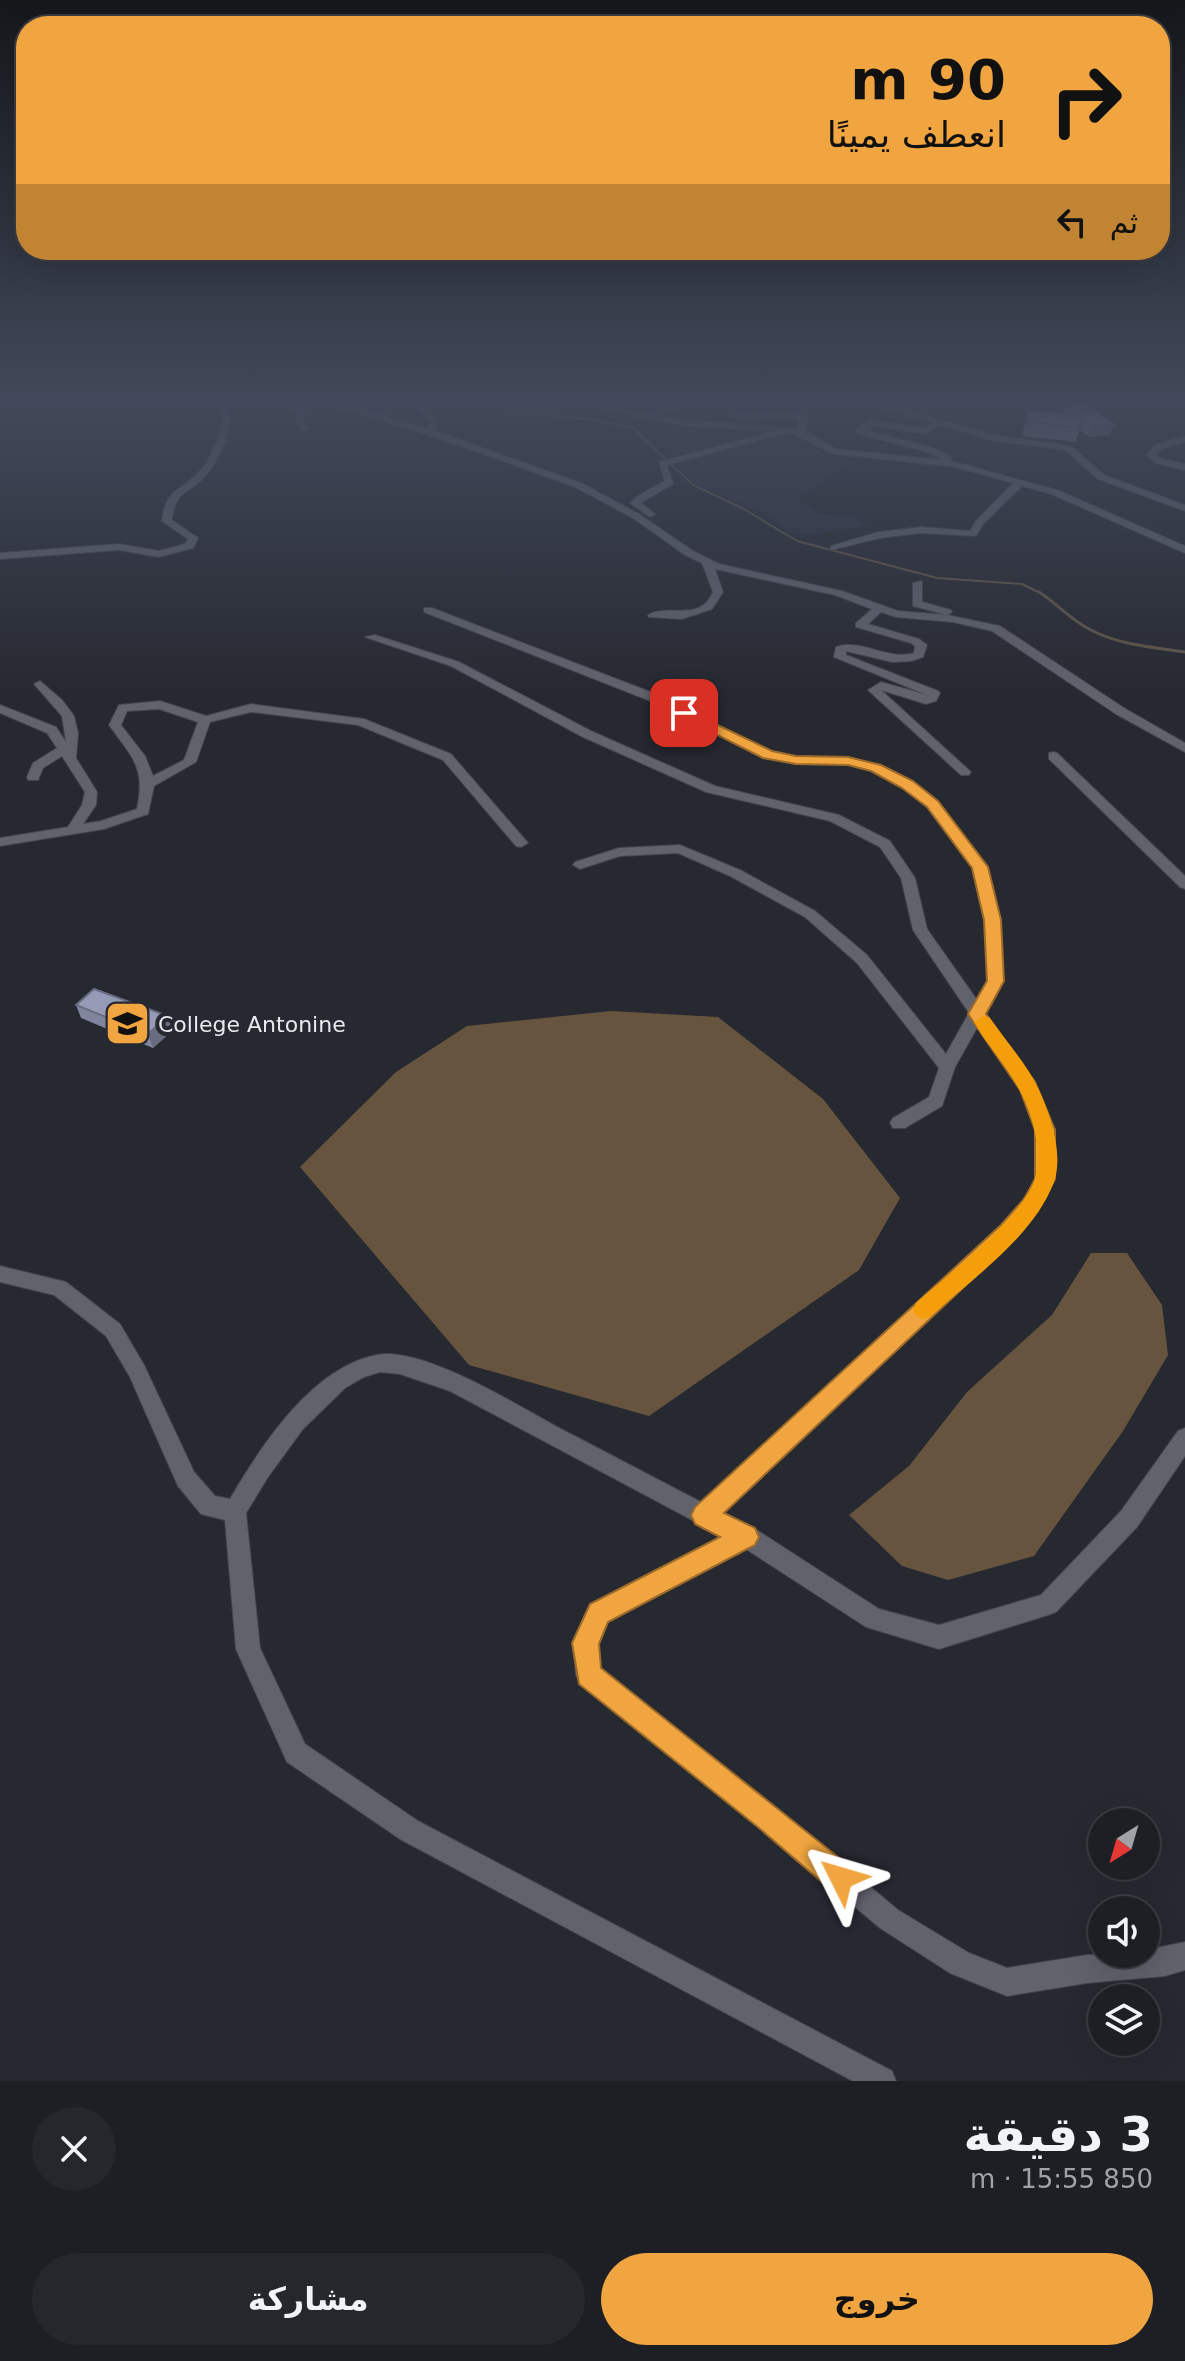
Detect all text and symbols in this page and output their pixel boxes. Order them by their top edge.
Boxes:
text: 90 m [850,47,1006,112]
icon: right [1034,48,1138,152]
text: انعطف يمينًا [827,114,1006,155]
icon: left [1050,200,1094,244]
text: ثم [1110,205,1138,240]
pin [650,679,718,747]
icon: arrive [662,691,706,735]
school or university icon: College Antonine [103,1000,151,1048]
place label: College Antonine [158,1012,346,1037]
north arrow [1088,1808,1160,1880]
map controls [1088,1808,1160,2056]
position arrow [799,1836,883,1920]
button: sound [1088,1896,1160,1968]
button: layers [1088,1984,1160,2056]
text: 3 دقيقة [964,2106,1153,2162]
button: close [32,2107,116,2191]
text: 850 m · 15:55 [970,2164,1153,2194]
button: مشاركة [32,2253,585,2345]
button: خروج [601,2253,1153,2345]

